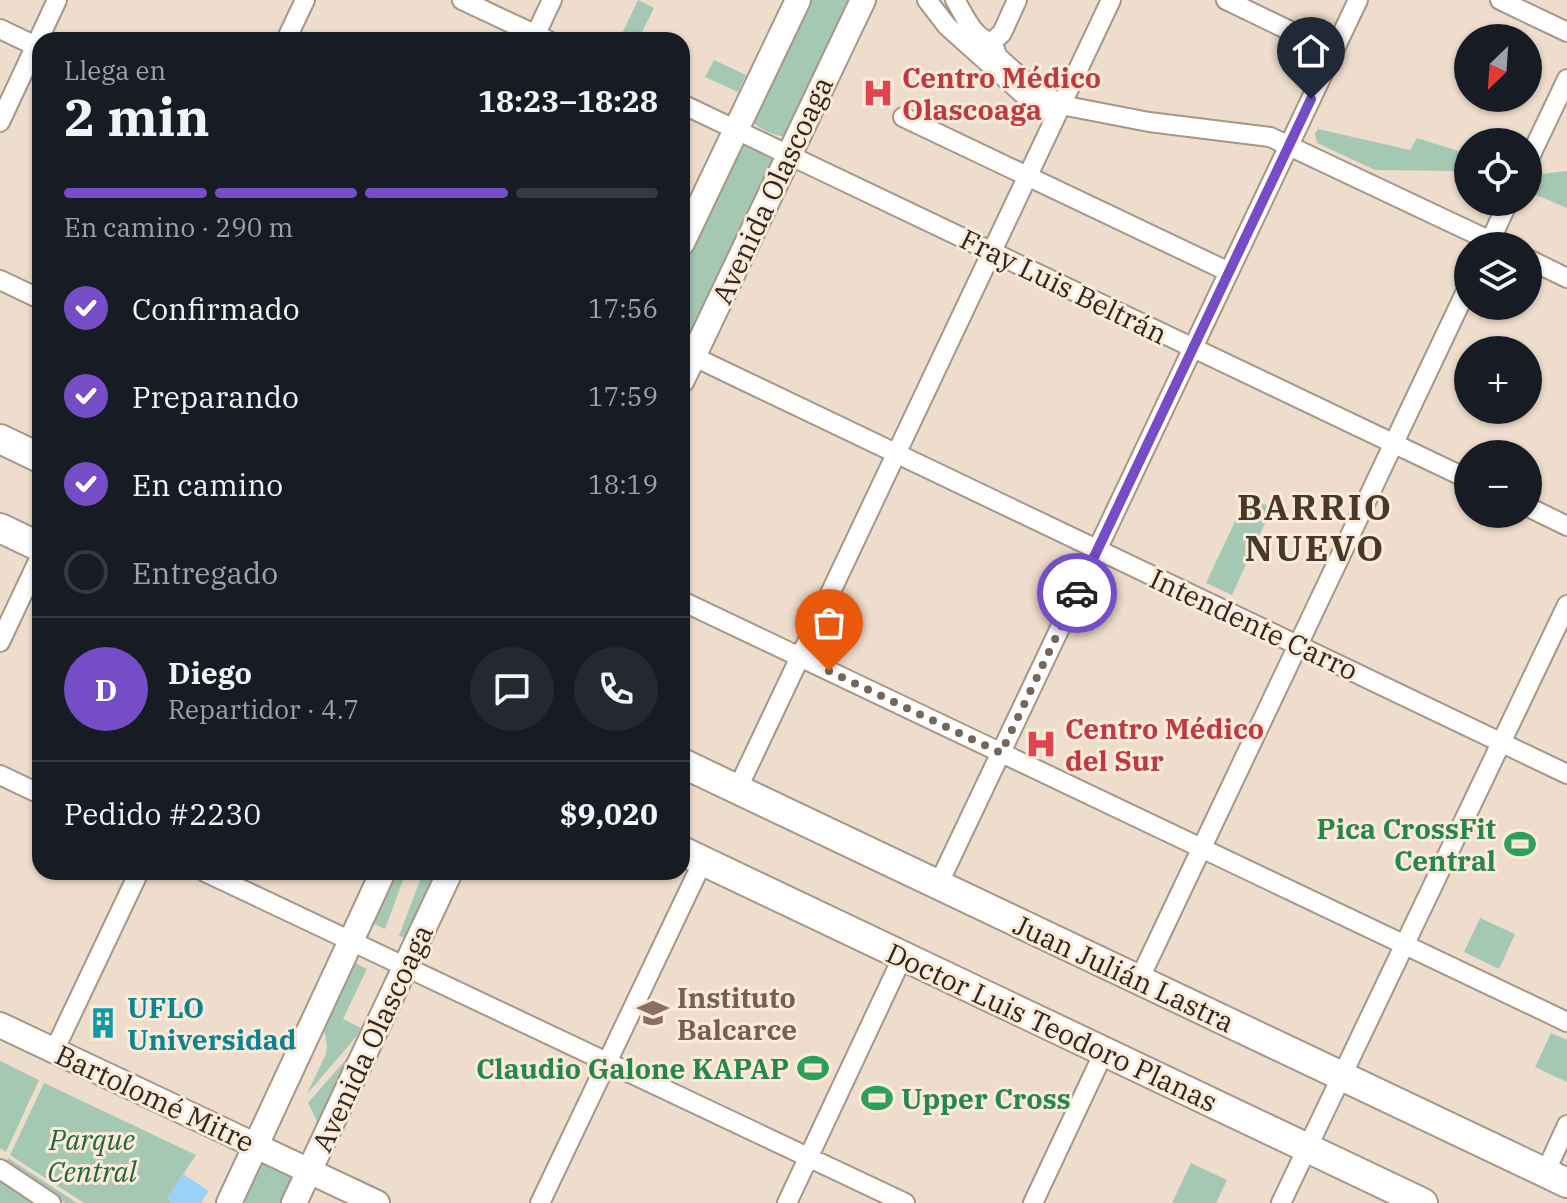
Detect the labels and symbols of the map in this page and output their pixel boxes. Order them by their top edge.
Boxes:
pin [1277,17,1345,99]
north arrow [1454,24,1542,112]
place label: Centro Médico Olascoaga [902,59,1101,128]
street label: Avenida Olascoaga [703,70,841,310]
hospital icon: Centro Médico Olascoaga [861,76,895,110]
street label: Fray Luis Beltrán [954,220,1174,352]
district label: BARRIO NUEVO [1237,483,1393,571]
courier [1037,553,1117,633]
street label: Intendente Carro [1144,560,1364,688]
pin [795,589,863,671]
place label: Centro Médico del Sur [1065,710,1264,779]
hospital icon: Centro Médico del Sur [1024,727,1058,761]
place label: Pica CrossFit Central [1317,810,1496,879]
sports icon: Pica CrossFit Central [1503,827,1537,861]
street label: Juan Julián Lastra [1008,906,1240,1040]
street label: Avenida Olascoaga [303,918,441,1158]
street label: Doctor Luis Teodoro Planas [881,934,1223,1120]
place label: Instituto Balcarce [677,979,797,1048]
place label: UFLO Universidad [127,989,296,1058]
school or university icon: Instituto Balcarce [636,996,670,1030]
building icon: UFLO Universidad [86,1006,120,1040]
street label: Bartolomé Mitre [50,1036,260,1160]
place label: Claudio Galone KAPAP [476,1050,789,1087]
sports icon: Claudio Galone KAPAP [796,1051,830,1085]
place label: Upper Cross [901,1080,1071,1117]
sports icon: Upper Cross [860,1081,894,1115]
park label: Parque Central [47,1121,138,1190]

